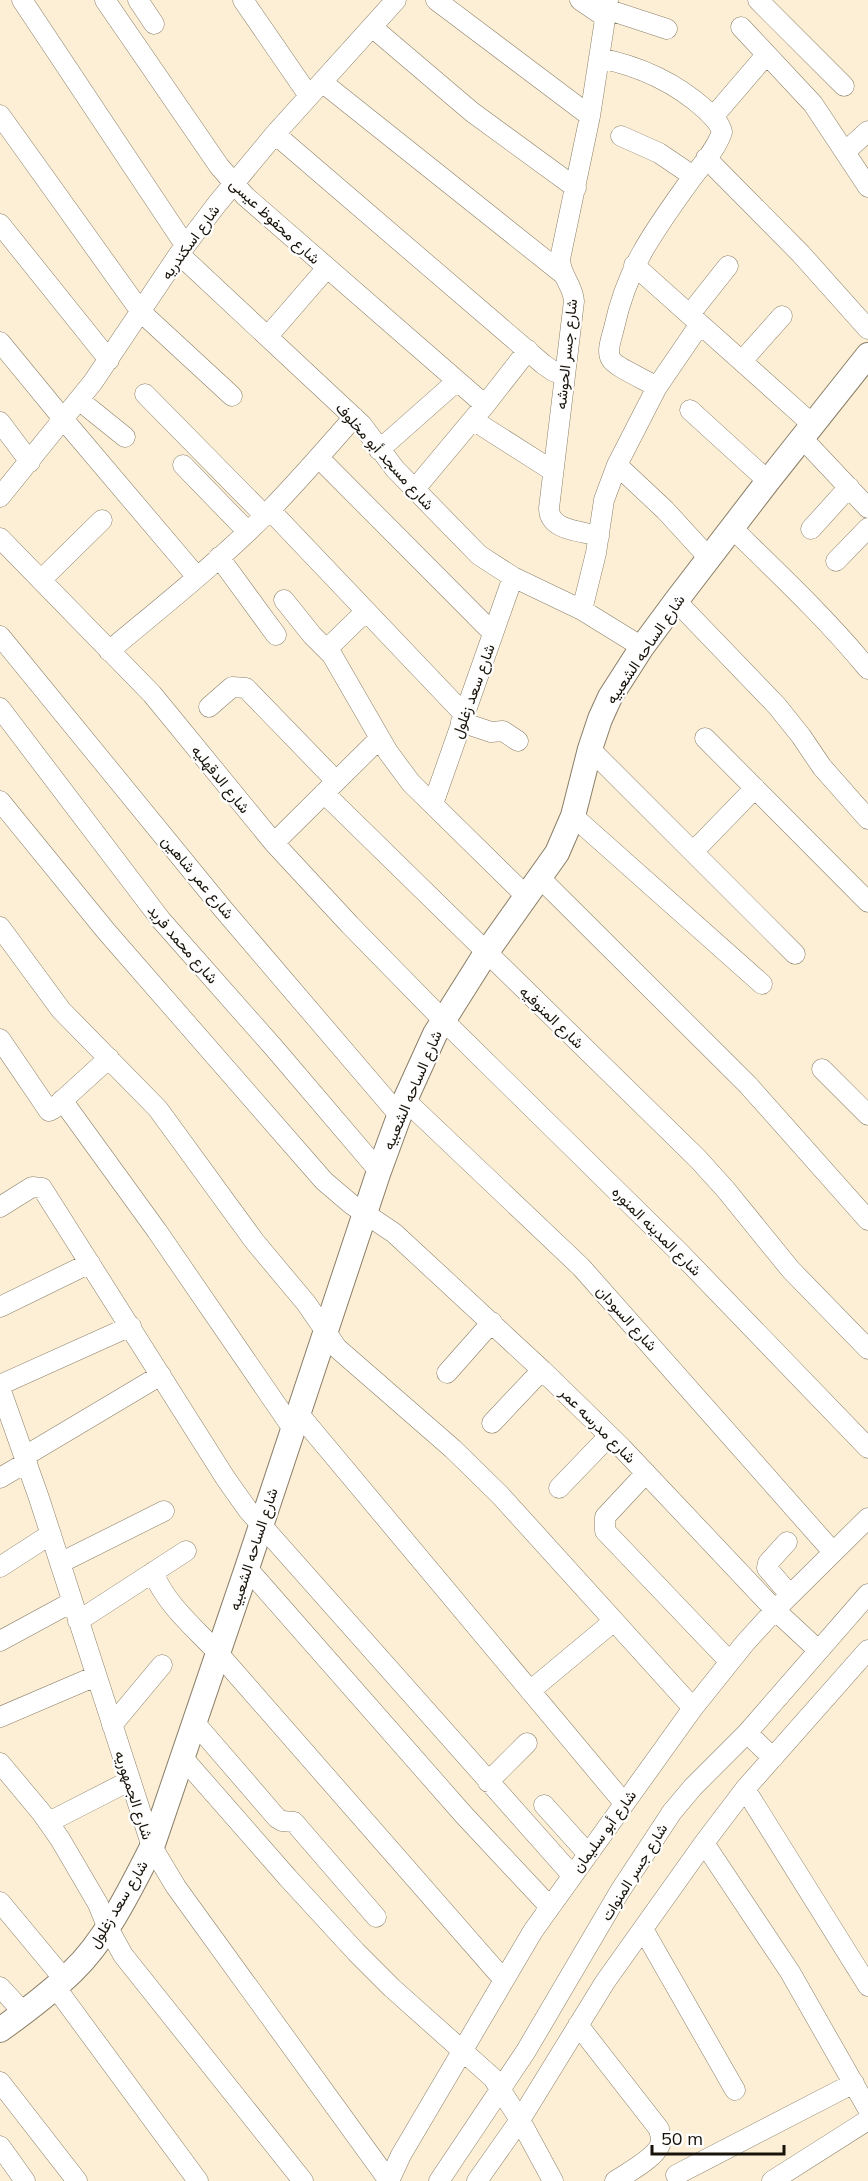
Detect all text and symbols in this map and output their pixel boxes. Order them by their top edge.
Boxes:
street label: شارع محفوظ عيسى [224,174,324,269]
street label: شارع اسكندريه [157,201,225,284]
street label: شارع جسر الحوشه [551,298,583,410]
street label: شارع مسجد أبو مخلوف [330,398,438,515]
street label: شارع الساحه الشعبيه [601,591,690,708]
street label: شارع سعد زغلول [447,641,501,742]
street label: شارع الدقهليه [186,741,254,818]
street label: شارع عمر شاهين [156,831,239,924]
street label: شارع محمد فريد [142,901,222,989]
street label: شارع المنوفيه [514,982,588,1054]
street label: شارع الساحه الشعبيه [378,1027,448,1153]
street label: شارع المدينه المنوره [607,1182,706,1281]
street label: شارع السودان [591,1281,662,1356]
street label: شارع مدرسه عمر [554,1382,640,1469]
street label: شارع الساحه الشعبيه [224,1485,284,1613]
street label: شارع الجمهوريه [109,1748,157,1843]
street label: شارع أبو سليمان [568,1786,642,1877]
street label: شارع جسر المنوات [596,1820,673,1925]
street label: شارع سعد زغلول [84,1856,153,1952]
scale bar [652,2118,784,2156]
text: 50 m [661,2127,703,2150]

